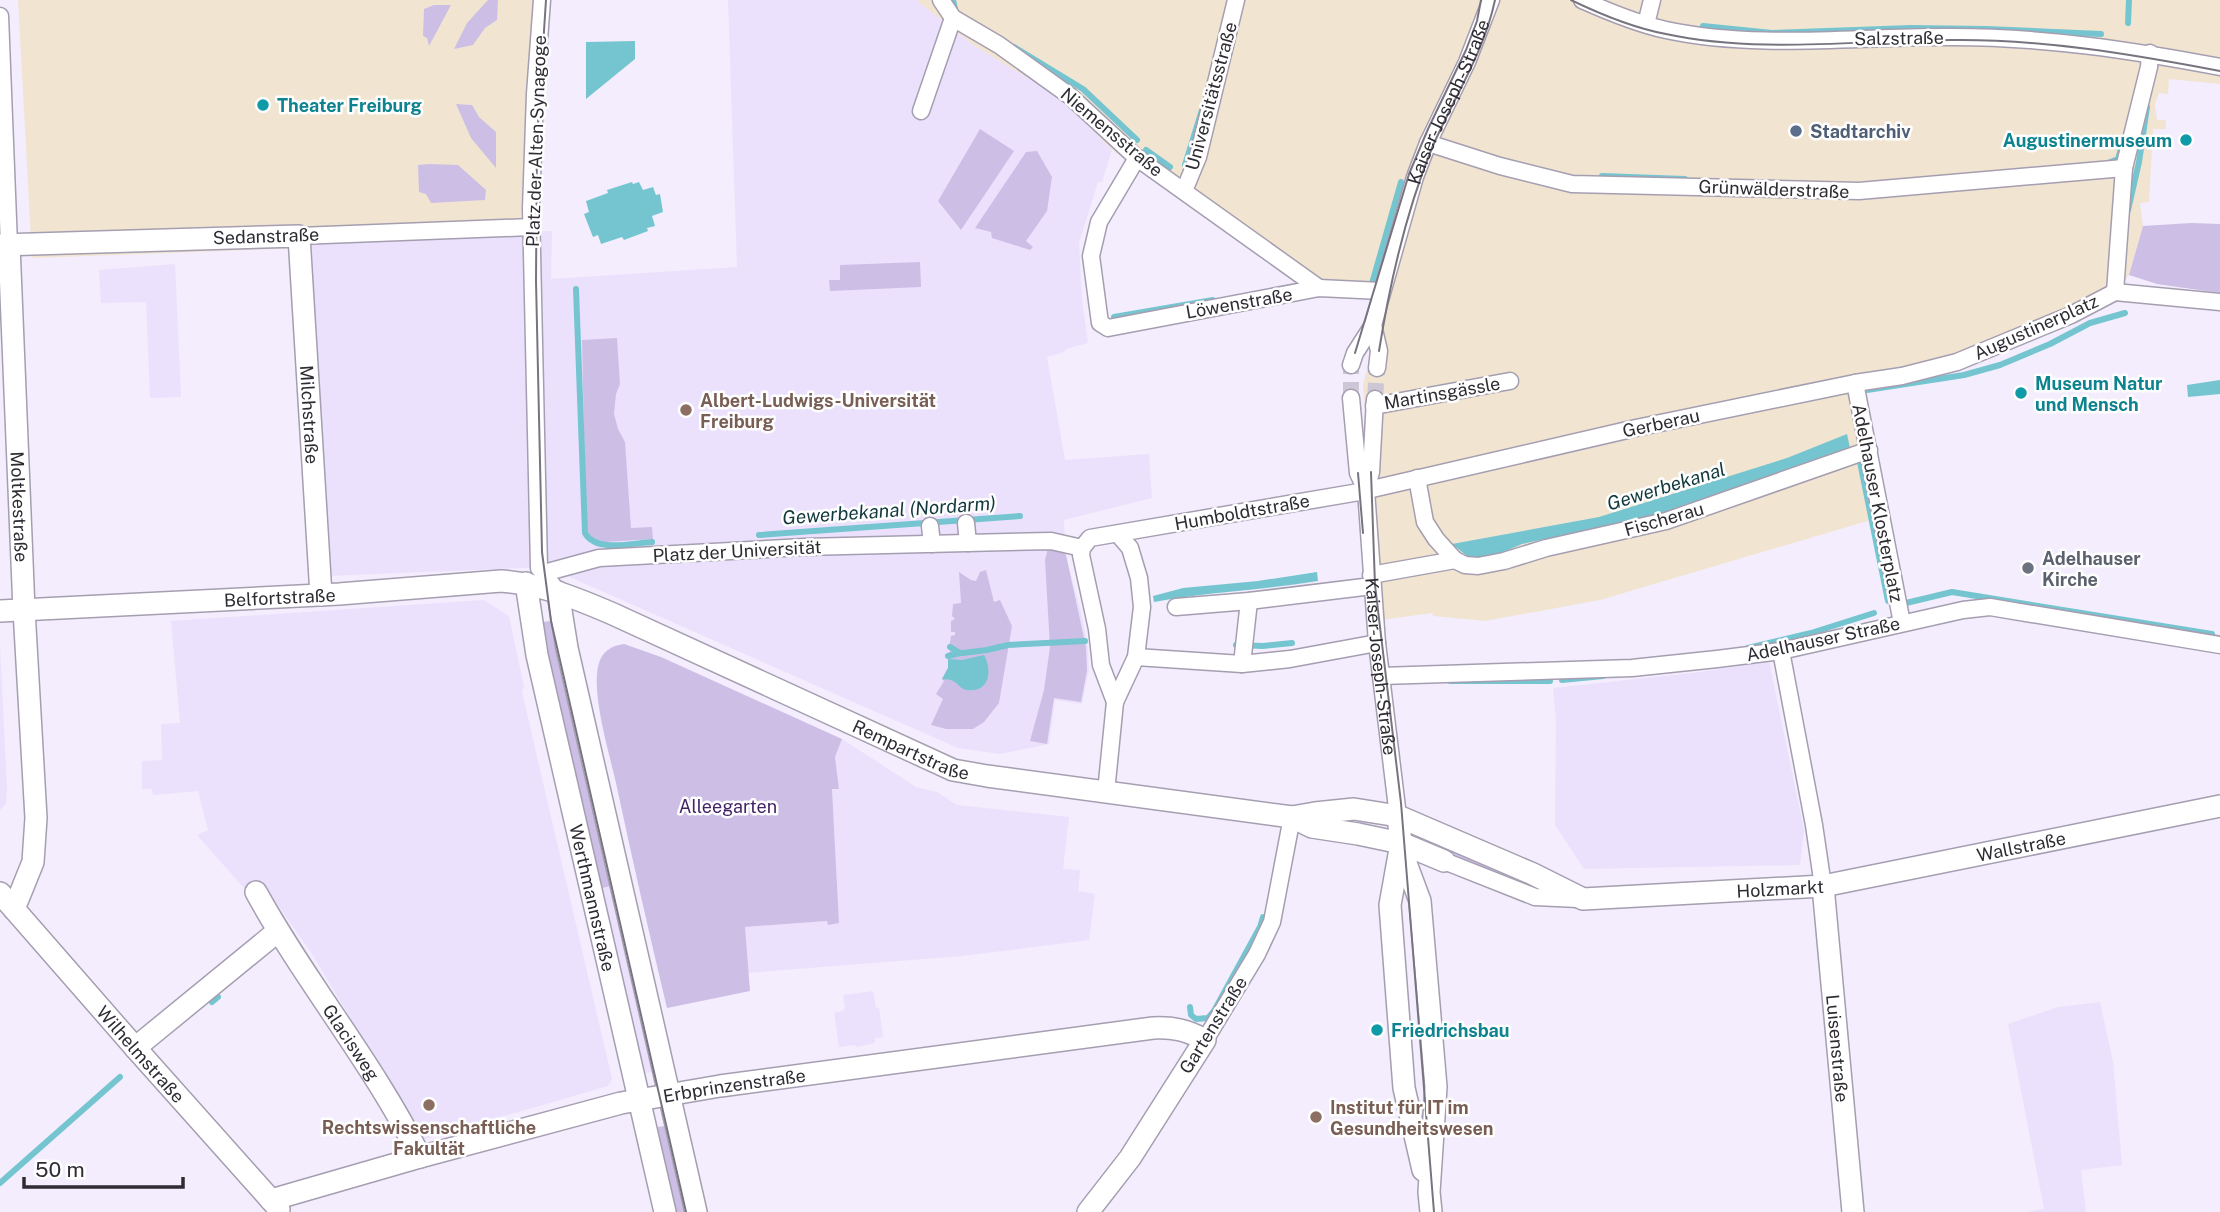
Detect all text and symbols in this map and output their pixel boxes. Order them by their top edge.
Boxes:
street label: Kaiser-Joseph-Straße [1403,16,1493,187]
street label: Universitätsstraße [1181,19,1241,173]
street label: Salzstraße [1854,27,1944,49]
street label: Platz der Alten Synagoge [522,35,550,247]
street label: Niemensstraße [1057,83,1167,181]
place label: Theater Freiburg [277,95,422,116]
marker: Theater Freiburg [255,97,271,113]
place label: Stadtarchiv [1810,121,1911,142]
marker: Stadtarchiv [1788,123,1804,139]
place label: Augustinermuseum [2003,130,2172,151]
marker: Augustinermuseum [2178,132,2194,148]
street label: Grünwälderstraße [1698,176,1850,202]
street label: Sedanstraße [212,224,320,248]
street label: Löwenstraße [1184,283,1294,323]
street label: Augustinerplatz [1971,290,2101,364]
street label: Milchstraße [296,365,323,465]
street label: Martinsgässle [1382,372,1502,414]
place label: Museum Natur und Mensch [2035,373,2163,415]
marker: Museum Natur und Mensch [2013,385,2029,401]
place label: Albert-Ludwigs-Universität Freiburg [700,390,936,432]
marker: Albert-Ludwigs-Universität Freiburg [678,402,694,418]
street label: Adelhauser Klosterplatz [1848,402,1908,604]
street label: Gerberau [1620,405,1702,441]
street label: Moltkestraße [7,451,33,563]
water label: Gewerbekanal [1604,458,1728,514]
street label: Humboldtstraße [1173,490,1311,534]
water label: Gewerbekanal (Nordarm) [782,492,996,528]
street label: Fischerau [1622,498,1706,540]
street label: Platz der Universität [652,536,822,566]
place label: Adelhauser Kirche [2042,548,2141,590]
marker: Adelhauser Kirche [2020,560,2036,576]
street label: Kaiser-Joseph-Straße [1362,577,1401,756]
street label: Belfortstraße [223,584,336,610]
street label: Adelhauser Straße [1744,612,1902,666]
street label: Rempartstraße [849,715,971,783]
park label: Alleegarten [679,796,777,817]
street label: Werthmannstraße [566,822,620,973]
street label: Wallstraße [1975,827,2067,865]
street label: Holzmarkt [1736,875,1824,901]
street label: Gartenstraße [1175,973,1251,1077]
street label: Luisenstraße [1823,993,1853,1103]
street label: Glacisweg [319,1000,384,1084]
street label: Wilhelmstraße [93,1001,189,1107]
place label: Friedrichsbau [1391,1020,1510,1041]
marker: Friedrichsbau [1369,1022,1385,1038]
street label: Erbprinzenstraße [661,1064,807,1106]
marker: Rechtswissenschaftliche Fakultät [421,1097,437,1113]
place label: Institut für IT im Gesundheitswesen [1330,1097,1493,1139]
marker: Institut für IT im Gesundheitswesen [1308,1109,1324,1125]
place label: Rechtswissenschaftliche Fakultät [322,1117,536,1159]
scale bar [24,1146,184,1190]
text: 50 m [35,1157,85,1182]

